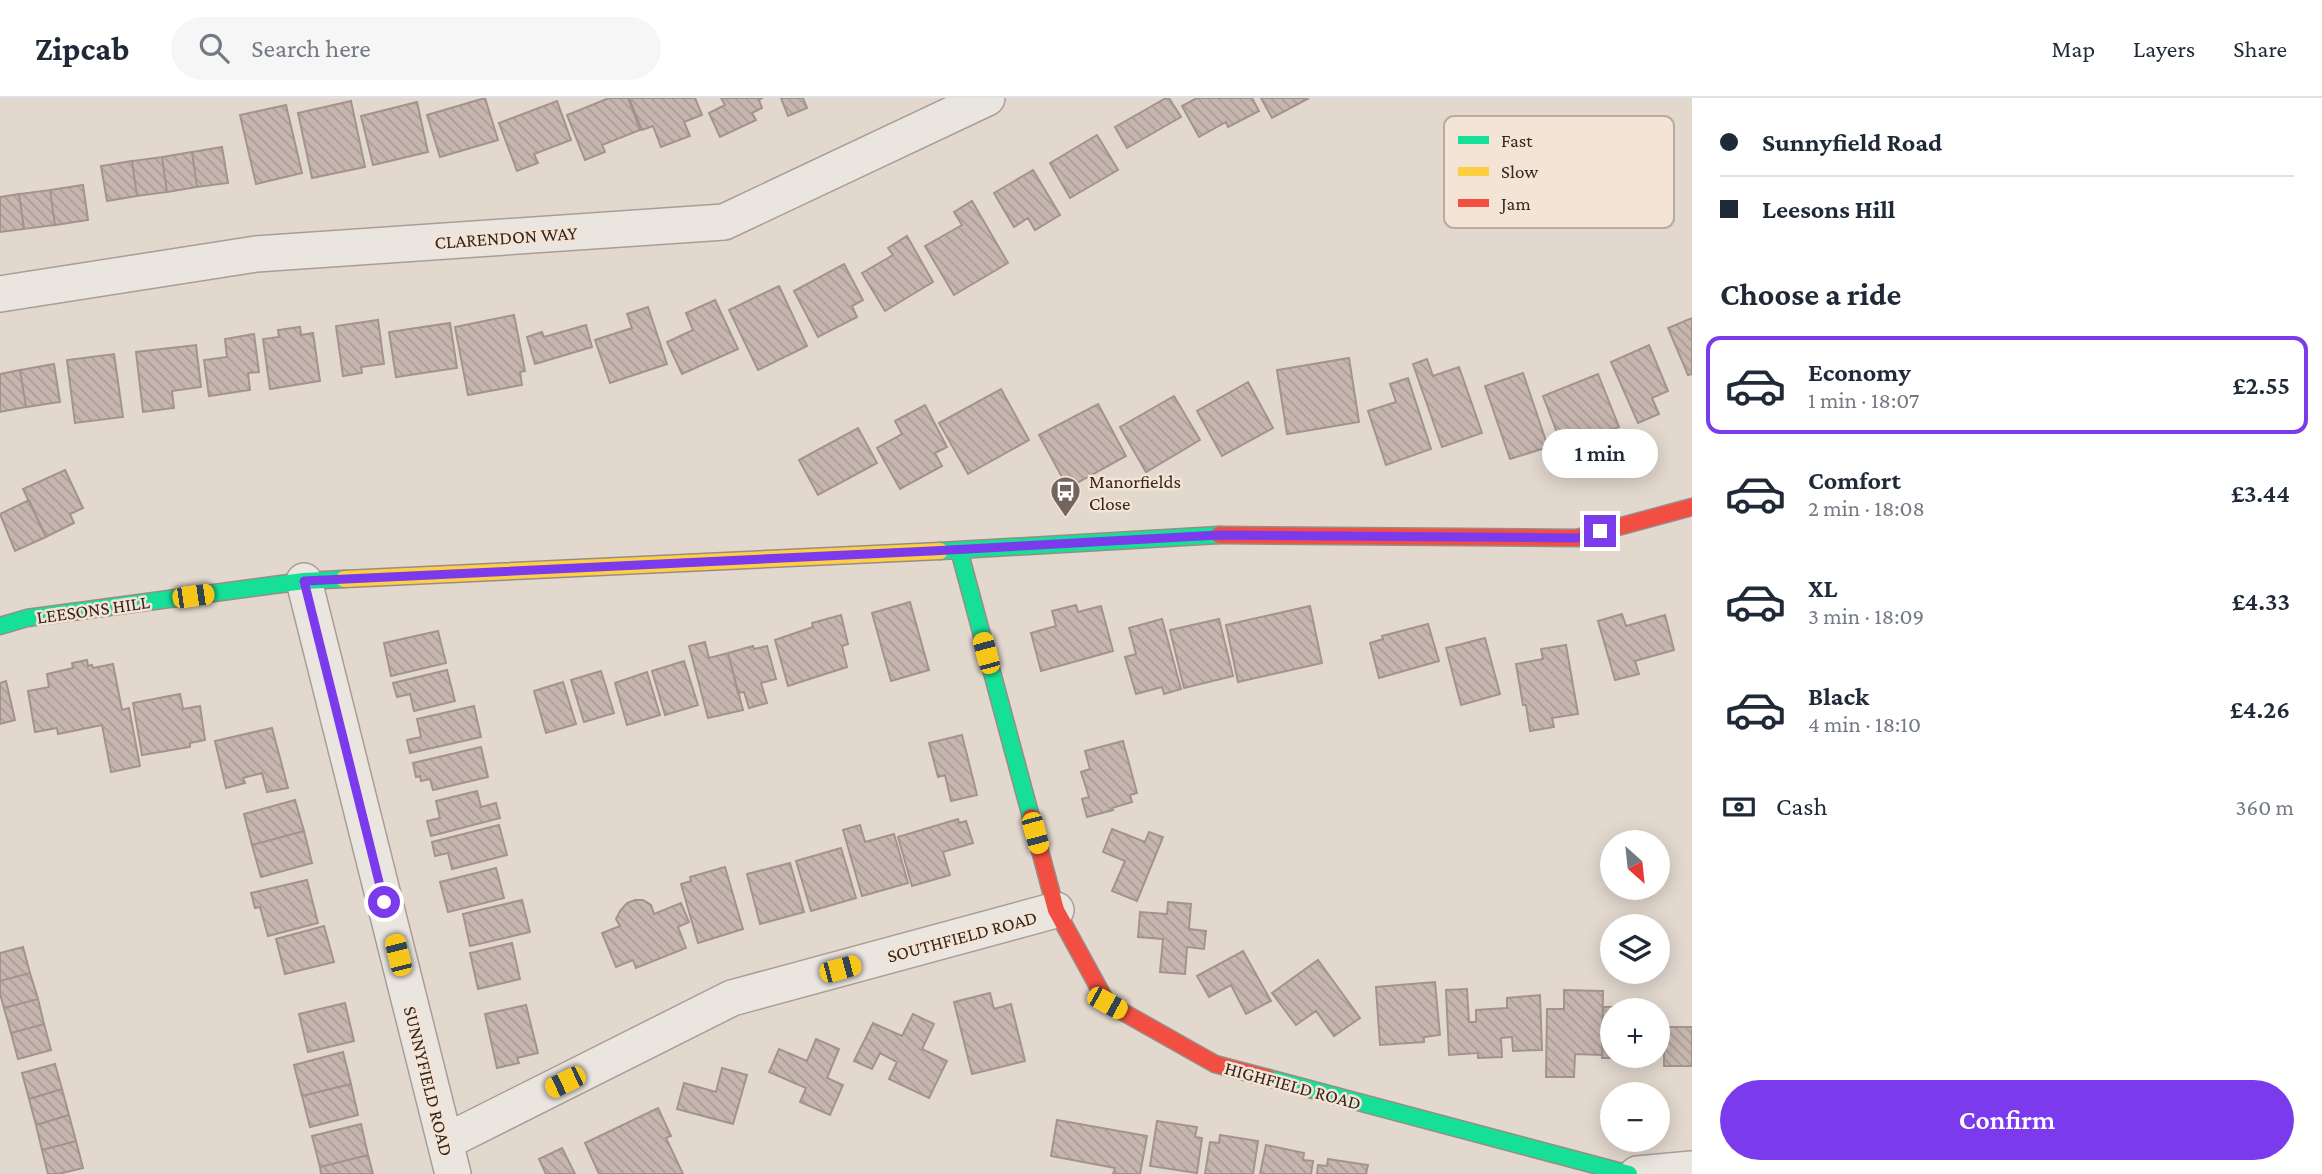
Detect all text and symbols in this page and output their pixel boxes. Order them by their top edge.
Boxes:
search box [171,17,661,80]
icon: search [195,29,233,67]
text: Zipcab [35,30,129,67]
text: Search here [251,34,371,63]
text: Map [2051,35,2095,62]
text: Layers [2133,35,2195,62]
text: Share [2233,35,2287,62]
legend [1444,116,1674,228]
text: Sunnyfield Road [1762,128,1942,157]
text: Fast [1501,130,1533,151]
text: Slow [1501,161,1538,182]
text: Jam [1499,193,1531,214]
text: Leesons Hill [1762,195,1895,224]
street label: CLARENDON WAY [434,222,579,253]
text: Choose a ride [1720,276,1901,312]
icon: car [1724,354,1787,417]
text: Economy [1808,358,1911,387]
text: £2.55 [2233,371,2290,400]
text: 1 min · 18:07 [1808,387,1919,413]
callout: 1 min [1542,430,1658,478]
text: 1 min [1574,440,1626,466]
icon: car [1724,462,1787,525]
text: Comfort [1808,466,1901,495]
place label: Manorfields Close [1089,471,1181,514]
bus stop icon: Manorfields Close [1049,475,1083,519]
text: £3.44 [2231,479,2290,508]
text: 2 min · 18:08 [1808,495,1925,521]
route end [1584,515,1616,547]
icon: car [1724,570,1787,633]
text: XL [1808,574,1837,603]
car [171,583,216,609]
text: £4.33 [2232,587,2290,616]
street label: LEESONS HILL [35,591,151,628]
text: 3 min · 18:09 [1808,603,1924,629]
car [971,630,1002,676]
icon: car [1724,678,1787,741]
text: Black [1808,682,1869,711]
text: £4.26 [2230,695,2290,724]
text: 4 min · 18:10 [1808,711,1921,737]
icon: cash [1720,788,1758,826]
text: Cash [1776,792,1827,821]
text: 360 m [2236,794,2294,820]
car [1020,810,1051,856]
north arrow [1600,830,1670,900]
map controls [1600,830,1670,1152]
route start [368,886,400,918]
street label: SOUTHFIELD ROAD [885,906,1039,967]
button: layers [1600,914,1670,984]
car [383,932,414,978]
car [817,953,864,985]
car [1084,984,1131,1022]
button: + [1600,998,1670,1068]
street label: SUNNYFIELD ROAD [400,1004,457,1158]
street label: HIGHFIELD ROAD [1222,1057,1363,1114]
car [542,1063,589,1101]
button: Confirm [1720,1080,2294,1160]
button: − [1600,1082,1670,1152]

